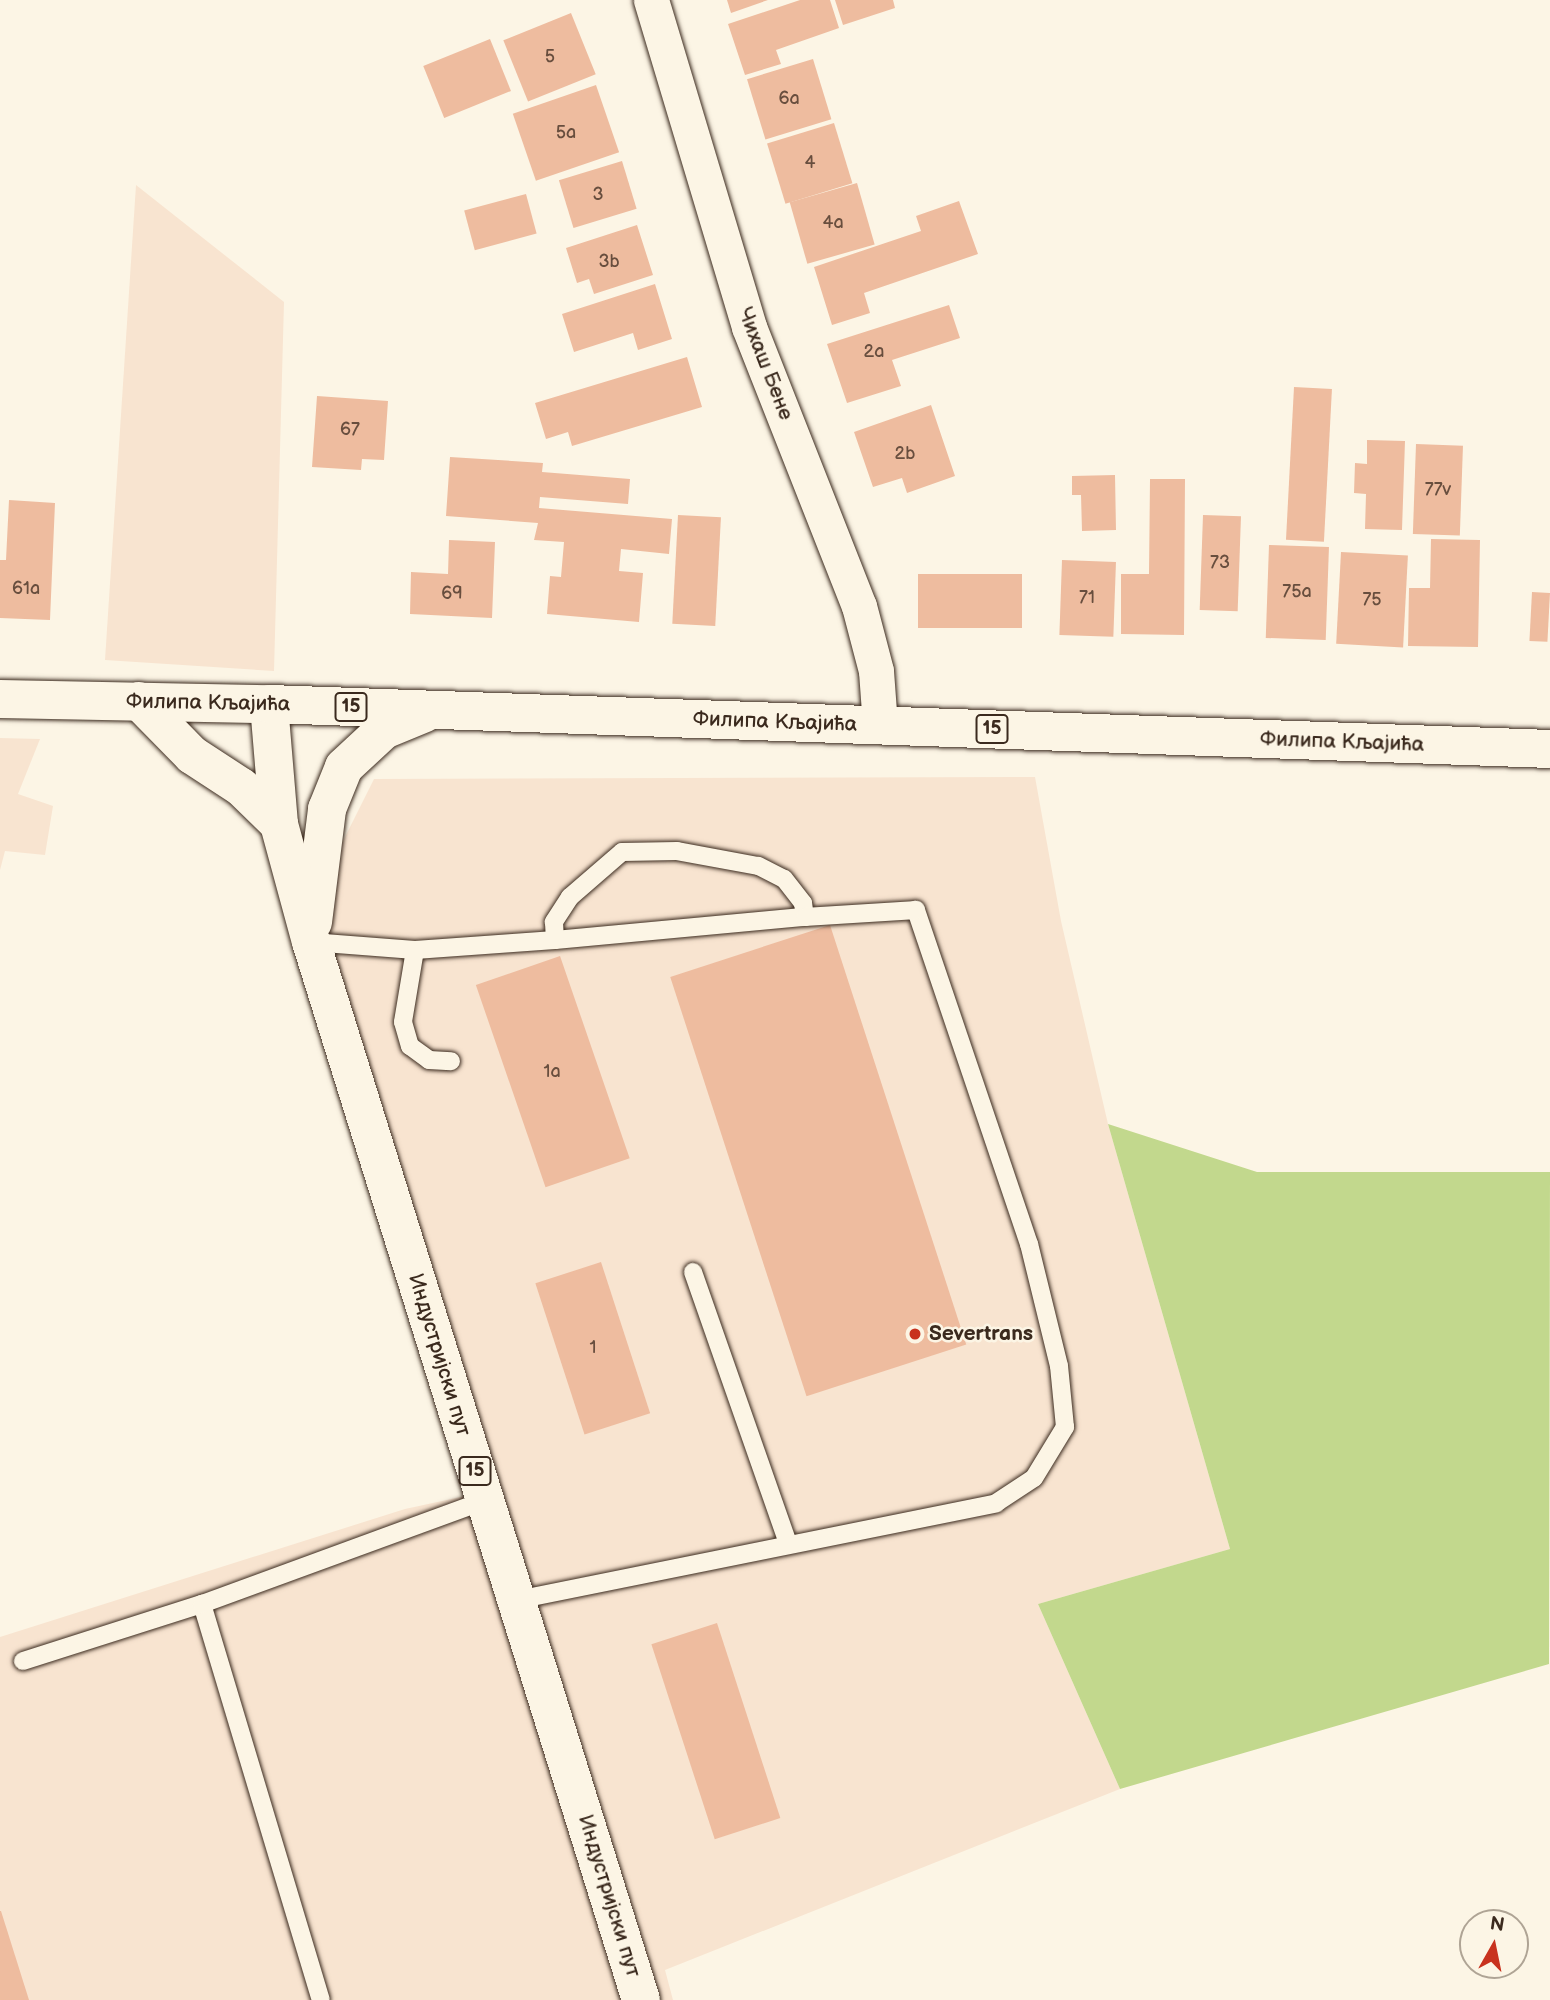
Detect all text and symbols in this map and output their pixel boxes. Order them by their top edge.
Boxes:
house number: 5 [545,46,555,68]
house number: 6a [778,88,800,110]
house number: 5a [556,122,576,144]
house number: 4 [805,152,815,174]
house number: 3 [592,184,604,206]
house number: 4a [822,212,844,234]
house number: 3b [598,251,620,273]
street label: Чихаш Бене [732,304,798,424]
house number: 2a [864,341,884,363]
house number: 67 [340,419,360,441]
house number: 2b [895,443,915,465]
house number: 77v [1425,479,1451,501]
house number: 73 [1210,552,1230,574]
house number: 61a [12,578,40,600]
house number: 75a [1282,581,1312,603]
house number: 69 [441,583,463,605]
house number: 71 [1079,587,1095,609]
house number: 75 [1362,589,1382,611]
street label: Филипа Кљајића [126,689,290,717]
road number: 15 [334,692,368,722]
street label: Филипа Кљајића [692,707,858,737]
road number: 15 [974,714,1010,744]
street label: Филипа Кљајића [1259,727,1425,757]
house number: 1a [543,1061,561,1083]
street label: Индустријски пут [402,1271,476,1439]
place label: Severtrans [929,1321,1033,1347]
marker: Severtrans [907,1326,923,1342]
house number: 1 [590,1337,596,1359]
road number: 15 [458,1456,492,1486]
street label: Индустријски пут [572,1812,646,1980]
north arrow [1459,1909,1529,1979]
text: N [1488,1912,1506,1937]

